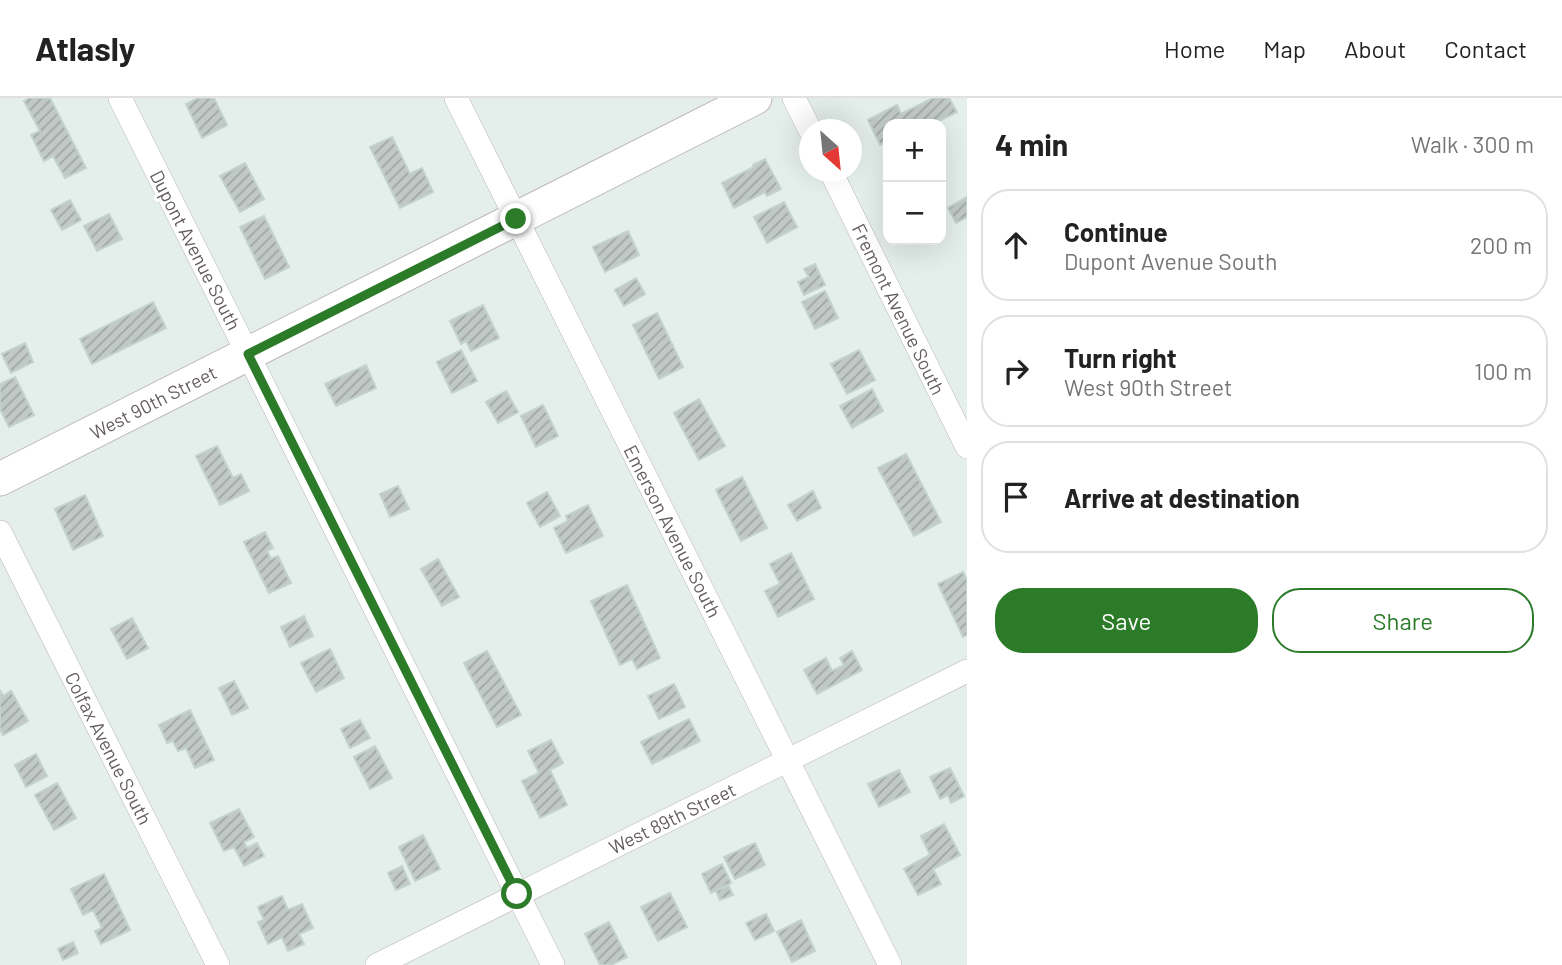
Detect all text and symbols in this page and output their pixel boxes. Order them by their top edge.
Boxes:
text: Atlasly [35,28,135,68]
text: Home [1164,34,1225,63]
text: Map [1263,34,1306,63]
text: About [1344,34,1406,63]
text: Contact [1444,34,1527,63]
north arrow [799,119,862,182]
map controls [883,119,946,245]
button: + [883,119,946,182]
text: 4 min [995,126,1068,162]
text: Walk · 300 m [1411,130,1534,158]
street label: Dupont Avenue South [146,166,246,334]
button: − [883,182,946,245]
route end [500,203,531,234]
text: Continue [1064,216,1168,247]
street label: Fremont Avenue South [848,220,950,398]
icon: ahead [997,226,1035,264]
text: 200 m [1470,231,1532,259]
text: Dupont Avenue South [1064,247,1277,275]
text: Turn right [1064,342,1177,373]
icon: right [997,352,1035,390]
text: 100 m [1474,357,1532,385]
street label: West 90th Street [86,360,220,444]
text: West 90th Street [1064,373,1232,401]
street label: Emerson Avenue South [619,441,727,621]
icon: arrive [997,478,1035,516]
text: Arrive at destination [1064,482,1300,513]
button: Save [995,588,1258,653]
button: Share [1272,588,1534,653]
street label: Colfax Avenue South [61,668,157,828]
street label: West 89th Street [605,777,739,859]
route start [501,878,532,909]

